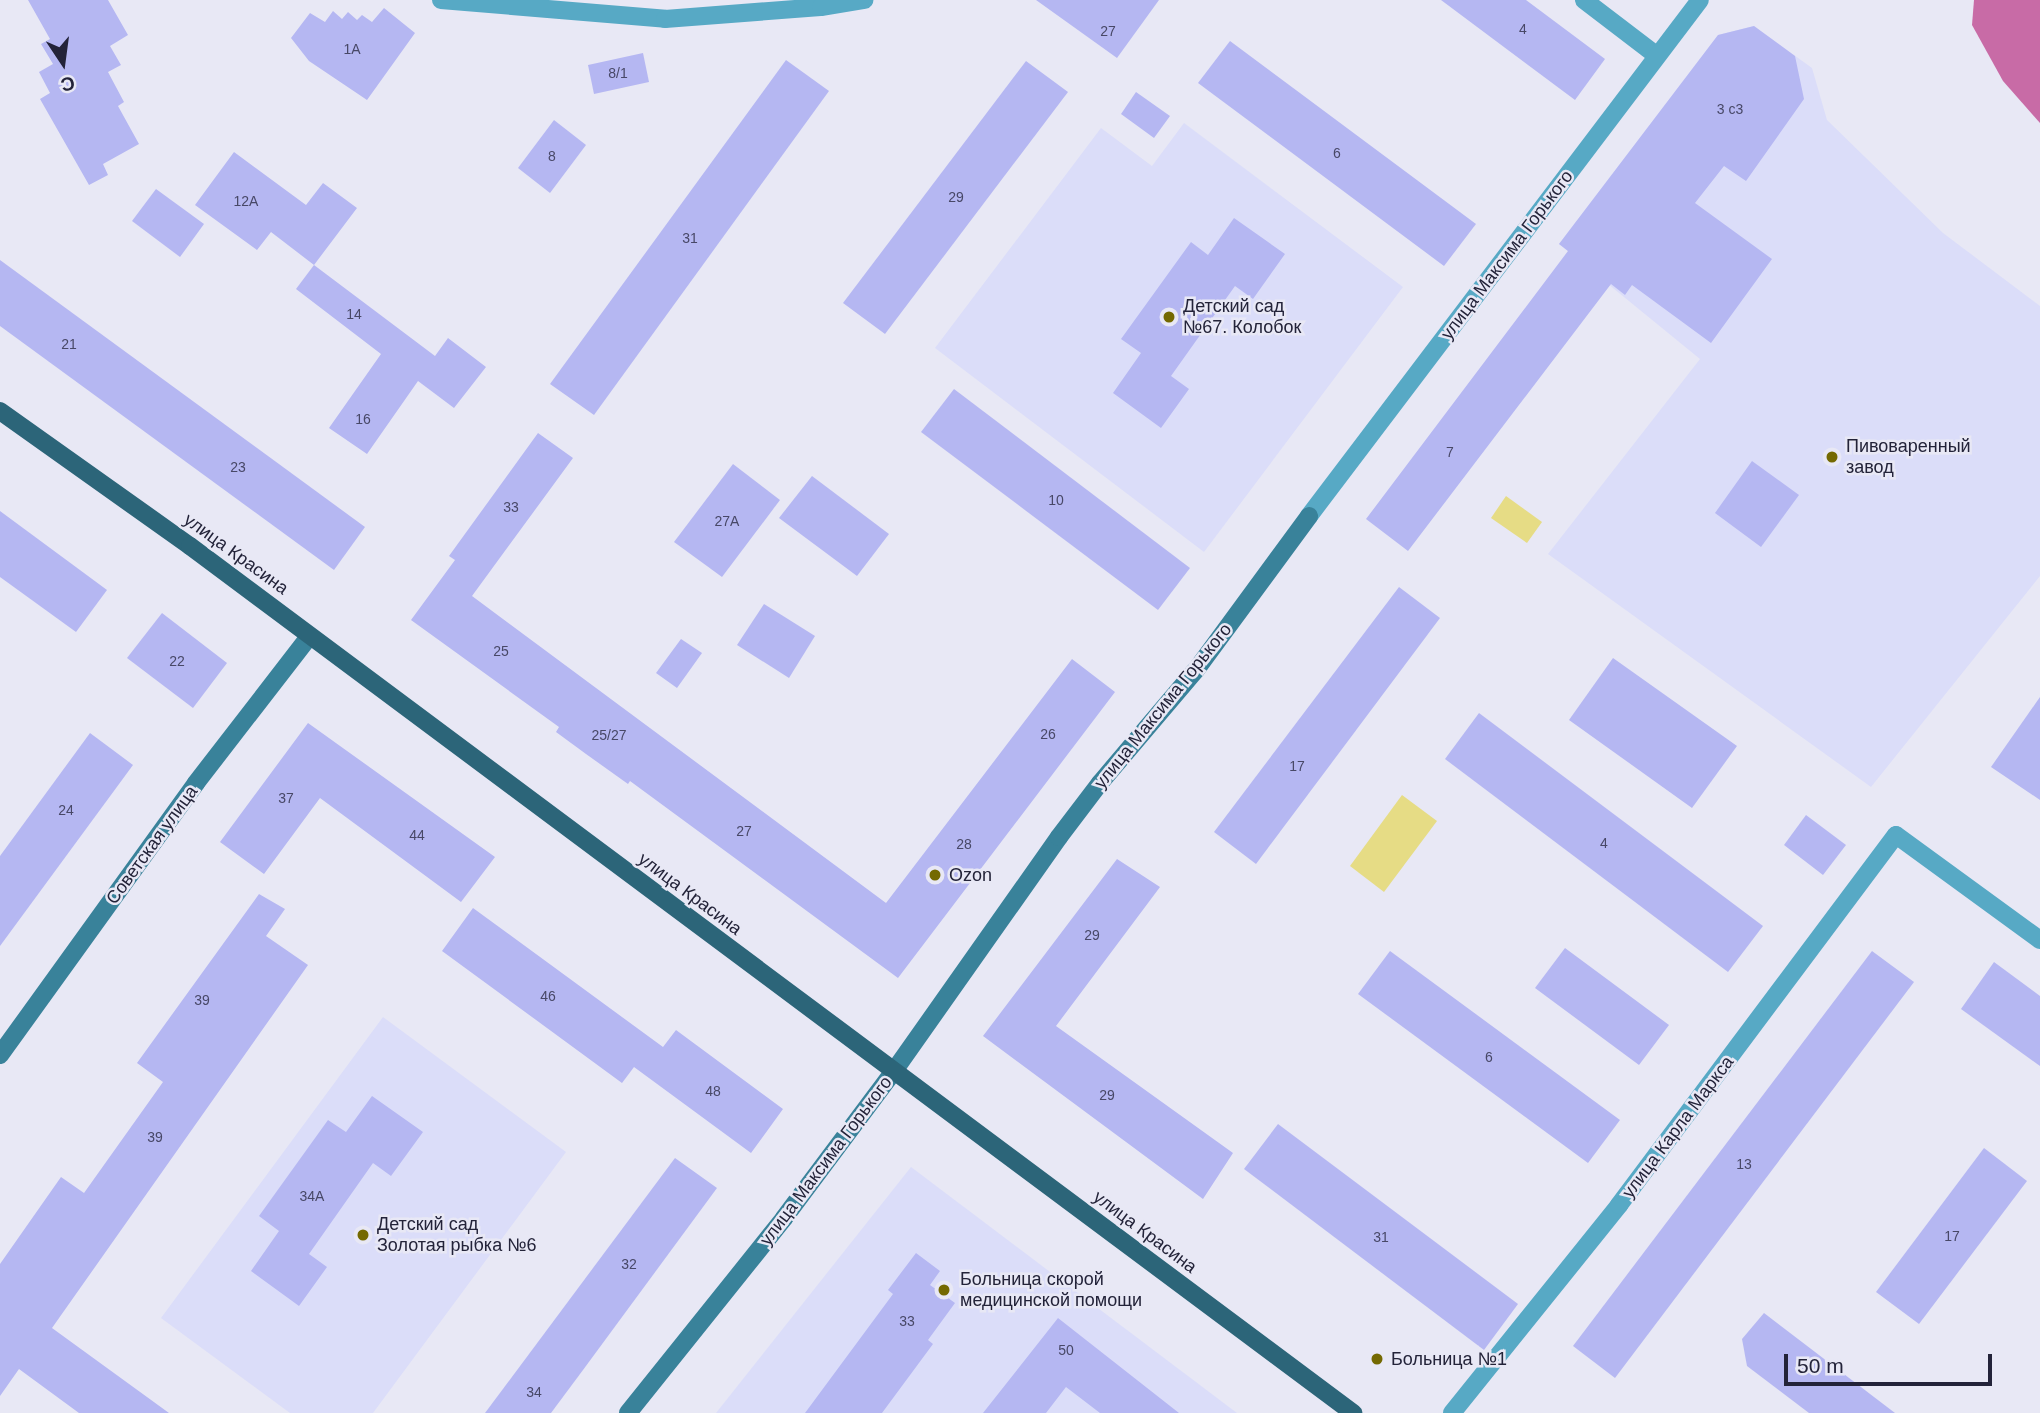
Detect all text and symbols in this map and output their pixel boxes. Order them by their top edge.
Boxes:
house number: 4 [1519,21,1527,37]
house number: 27 [1100,23,1116,39]
north arrow [28,28,98,98]
house number: 1А [343,41,361,57]
house number: 8/1 [608,65,628,81]
text: С [59,72,77,96]
house number: 3 с3 [1717,101,1743,117]
house number: 6 [1333,145,1341,161]
house number: 8 [548,148,556,164]
street label: улица Максима Горького [1436,166,1578,344]
house number: 29 [948,189,964,205]
house number: 12А [234,193,258,209]
house number: 31 [682,230,698,246]
place label: Детский сад №67. Колобок [1183,296,1301,338]
house number: 14 [346,306,362,322]
marker: Детский сад №67. Колобок [1161,309,1177,325]
house number: 21 [61,336,77,352]
house number: 16 [355,411,371,427]
place label: Пивоваренный завод [1846,436,1971,478]
house number: 7 [1446,444,1454,460]
marker: Пивоваренный завод [1824,449,1840,465]
house number: 23 [230,459,246,475]
house number: 10 [1048,492,1064,508]
house number: 33 [503,499,519,515]
street label: улица Красина [179,509,293,599]
house number: 27А [715,513,739,529]
street label: улица Максима Горького [1090,619,1236,793]
house number: 25 [493,643,509,659]
house number: 22 [169,653,185,669]
house number: 26 [1040,726,1056,742]
house number: 25/27 [591,727,627,743]
house number: 17 [1289,758,1305,774]
street label: Советская улица [102,781,202,909]
house number: 37 [278,790,294,806]
house number: 24 [58,802,74,818]
house number: 27 [736,823,752,839]
house number: 44 [409,827,425,843]
house number: 4 [1600,835,1608,851]
house number: 28 [956,836,972,852]
street label: улица Красина [634,848,746,940]
place label: Ozon [949,864,992,886]
marker: Ozon [927,867,943,883]
house number: 29 [1084,927,1100,943]
house number: 46 [540,988,556,1004]
house number: 39 [194,992,210,1008]
house number: 6 [1485,1049,1493,1065]
street label: улица Карла Маркса [1618,1052,1738,1202]
street label: улица Максима Горького [755,1072,897,1250]
house number: 48 [705,1083,721,1099]
house number: 29 [1099,1087,1115,1103]
house number: 39 [147,1129,163,1145]
house number: 13 [1736,1156,1752,1172]
street label: улица Красина [1089,1186,1201,1278]
house number: 34А [300,1188,324,1204]
place label: Детский сад Золотая рыбка №6 [377,1214,536,1256]
marker: Детский сад Золотая рыбка №6 [355,1227,371,1243]
house number: 17 [1944,1228,1960,1244]
house number: 31 [1373,1229,1389,1245]
house number: 32 [621,1256,637,1272]
place label: Больница скорой медицинской помощи [960,1269,1142,1312]
marker: Больница скорой медицинской помощи [934,1280,954,1300]
house number: 33 [899,1313,915,1329]
scale bar [1788,1340,1996,1384]
house number: 50 [1058,1342,1074,1358]
place label: Больница №1 [1391,1348,1507,1370]
marker: Больница №1 [1369,1351,1385,1367]
text: 50 m [1797,1354,1844,1377]
house number: 34 [526,1384,542,1400]

